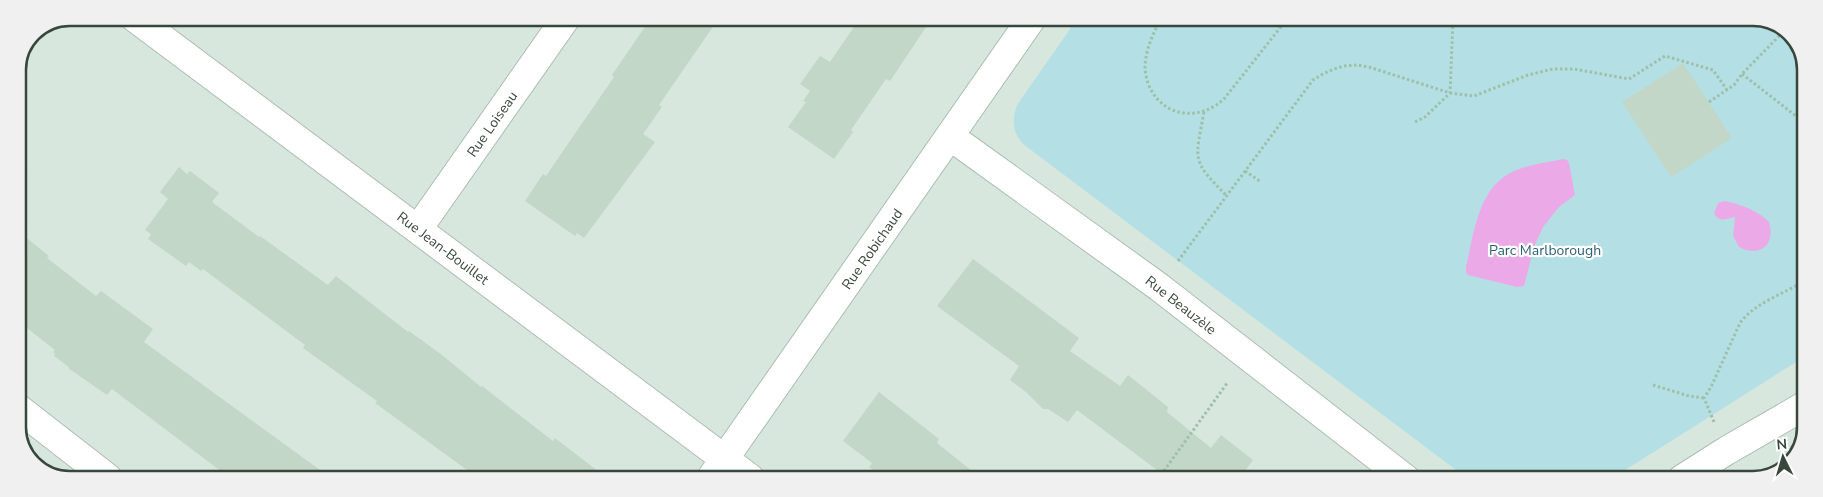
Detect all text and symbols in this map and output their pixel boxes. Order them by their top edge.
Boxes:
street label: Rue Loiseau [463,88,522,161]
street label: Rue Robichaud [838,205,907,293]
street label: Rue Jean-Bouillet [393,208,493,289]
park label: Parc Marlborough [1489,241,1601,260]
street label: Rue Beauzèle [1141,272,1220,339]
north arrow [1758,432,1808,482]
text: N [1776,435,1788,454]

